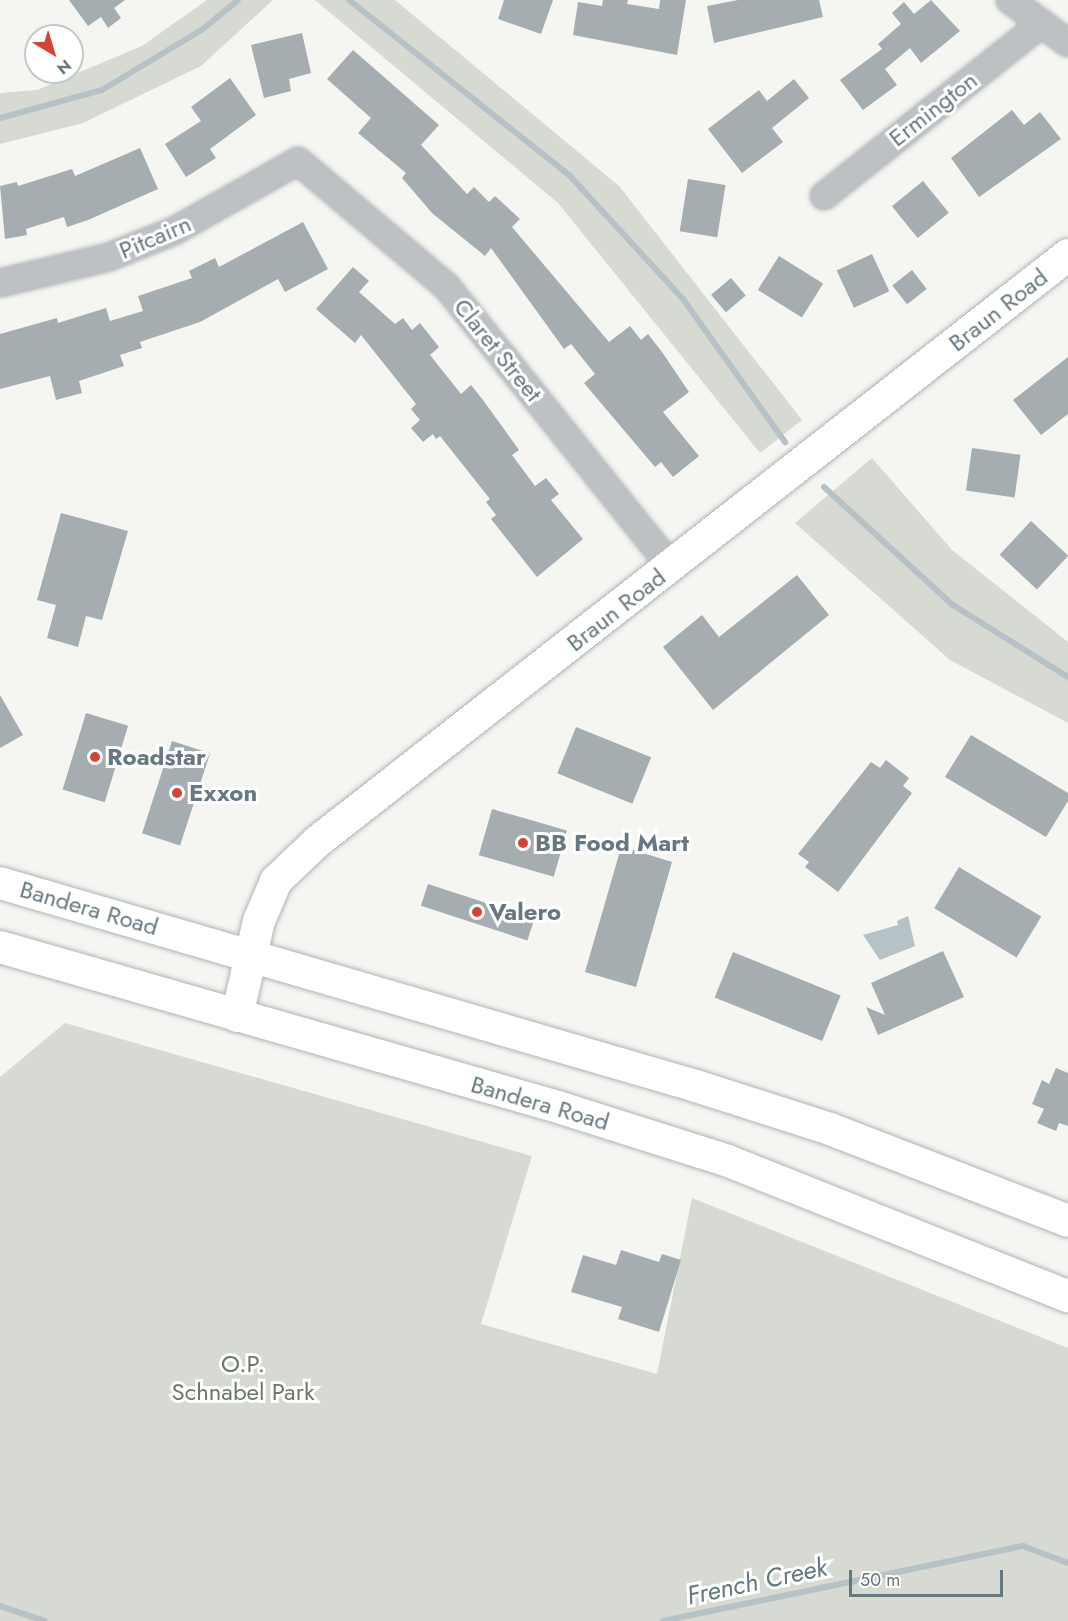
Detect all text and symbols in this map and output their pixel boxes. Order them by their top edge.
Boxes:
north arrow [24,24,84,84]
text: N [52,54,76,80]
street label: Ermington [883,66,983,152]
street label: Pitcairn [115,209,195,265]
street label: Braun Road [943,263,1053,357]
street label: Claret Street [448,293,548,407]
street label: Braun Road [561,563,671,657]
place label: Roadstar [107,743,206,771]
marker: Roadstar [88,750,102,764]
place label: Exxon [189,779,257,807]
marker: Exxon [170,786,184,800]
place label: BB Food Mart [535,829,689,857]
marker: BB Food Mart [516,836,530,850]
street label: Bandera Road [17,875,161,941]
place label: Valero [489,898,561,926]
marker: Valero [470,905,484,919]
street label: Bandera Road [468,1070,612,1136]
park label: O.P. Schnabel Park [172,1350,314,1406]
water label: French Creek [684,1552,830,1612]
scale bar [852,1558,1006,1596]
text: 50 m [860,1567,900,1593]

